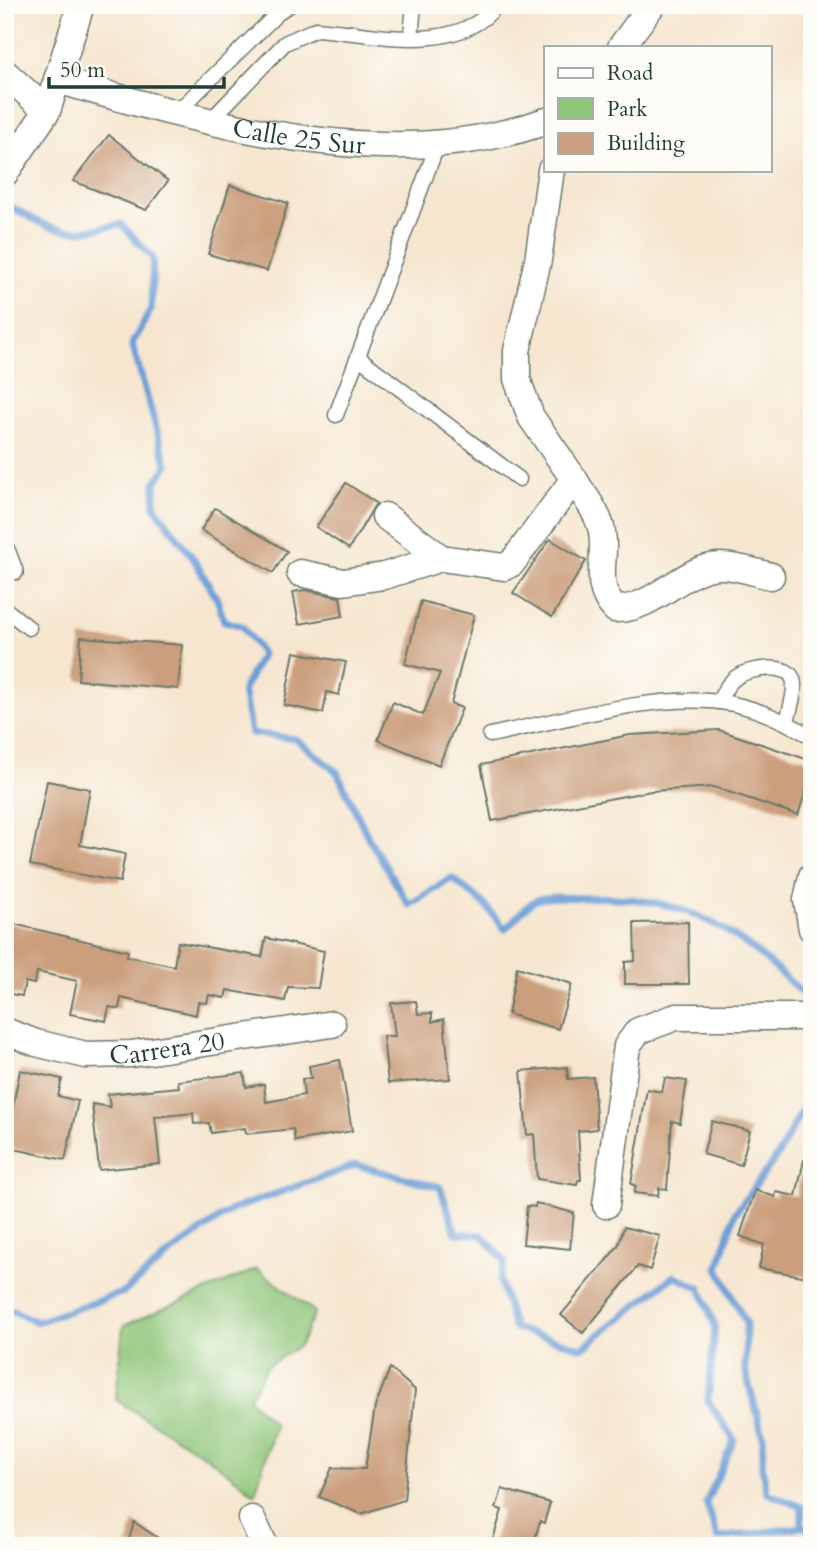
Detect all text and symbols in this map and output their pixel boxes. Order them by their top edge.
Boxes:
scale bar [49,46,224,90]
legend [544,46,772,172]
text: 50 m [60,56,105,85]
text: Road [607,59,653,88]
text: Park [607,95,648,124]
street label: Calle 25 Sur [230,110,367,163]
text: Building [607,129,685,158]
street label: Carrera 20 [109,1023,227,1072]

